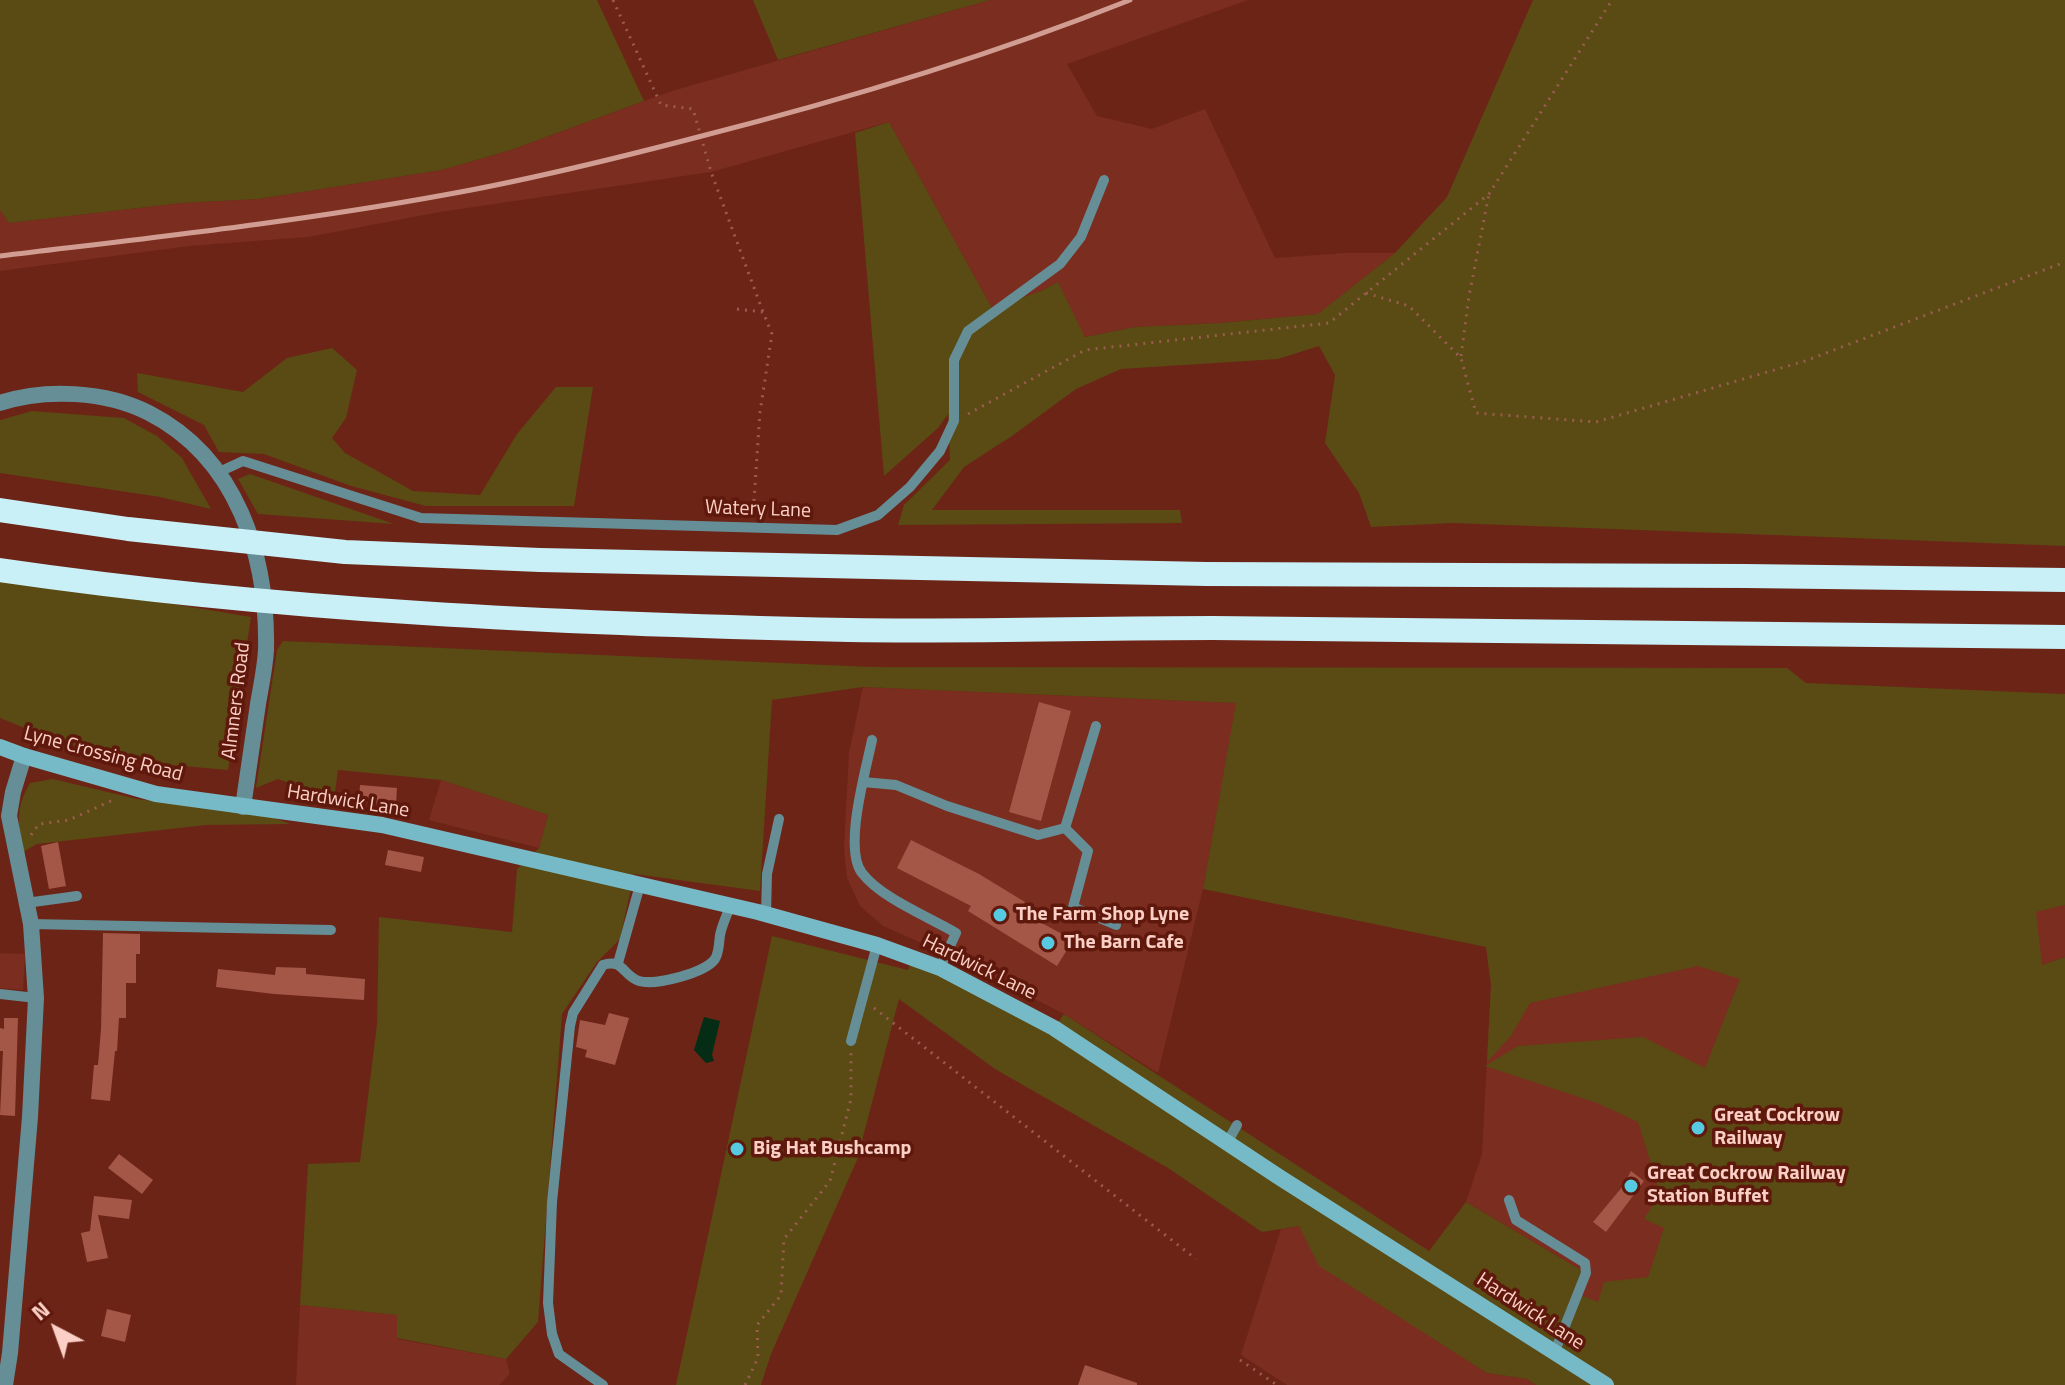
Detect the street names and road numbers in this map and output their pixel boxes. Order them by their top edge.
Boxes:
street label: Watery Lane [705,496,811,524]
street label: Almners Road [218,641,256,761]
street label: Lyne Crossing Road [21,722,185,788]
street label: Hardwick Lane [285,780,411,824]
street label: Hardwick Lane [918,930,1040,1006]
street label: Hardwick Lane [1472,1268,1588,1356]

